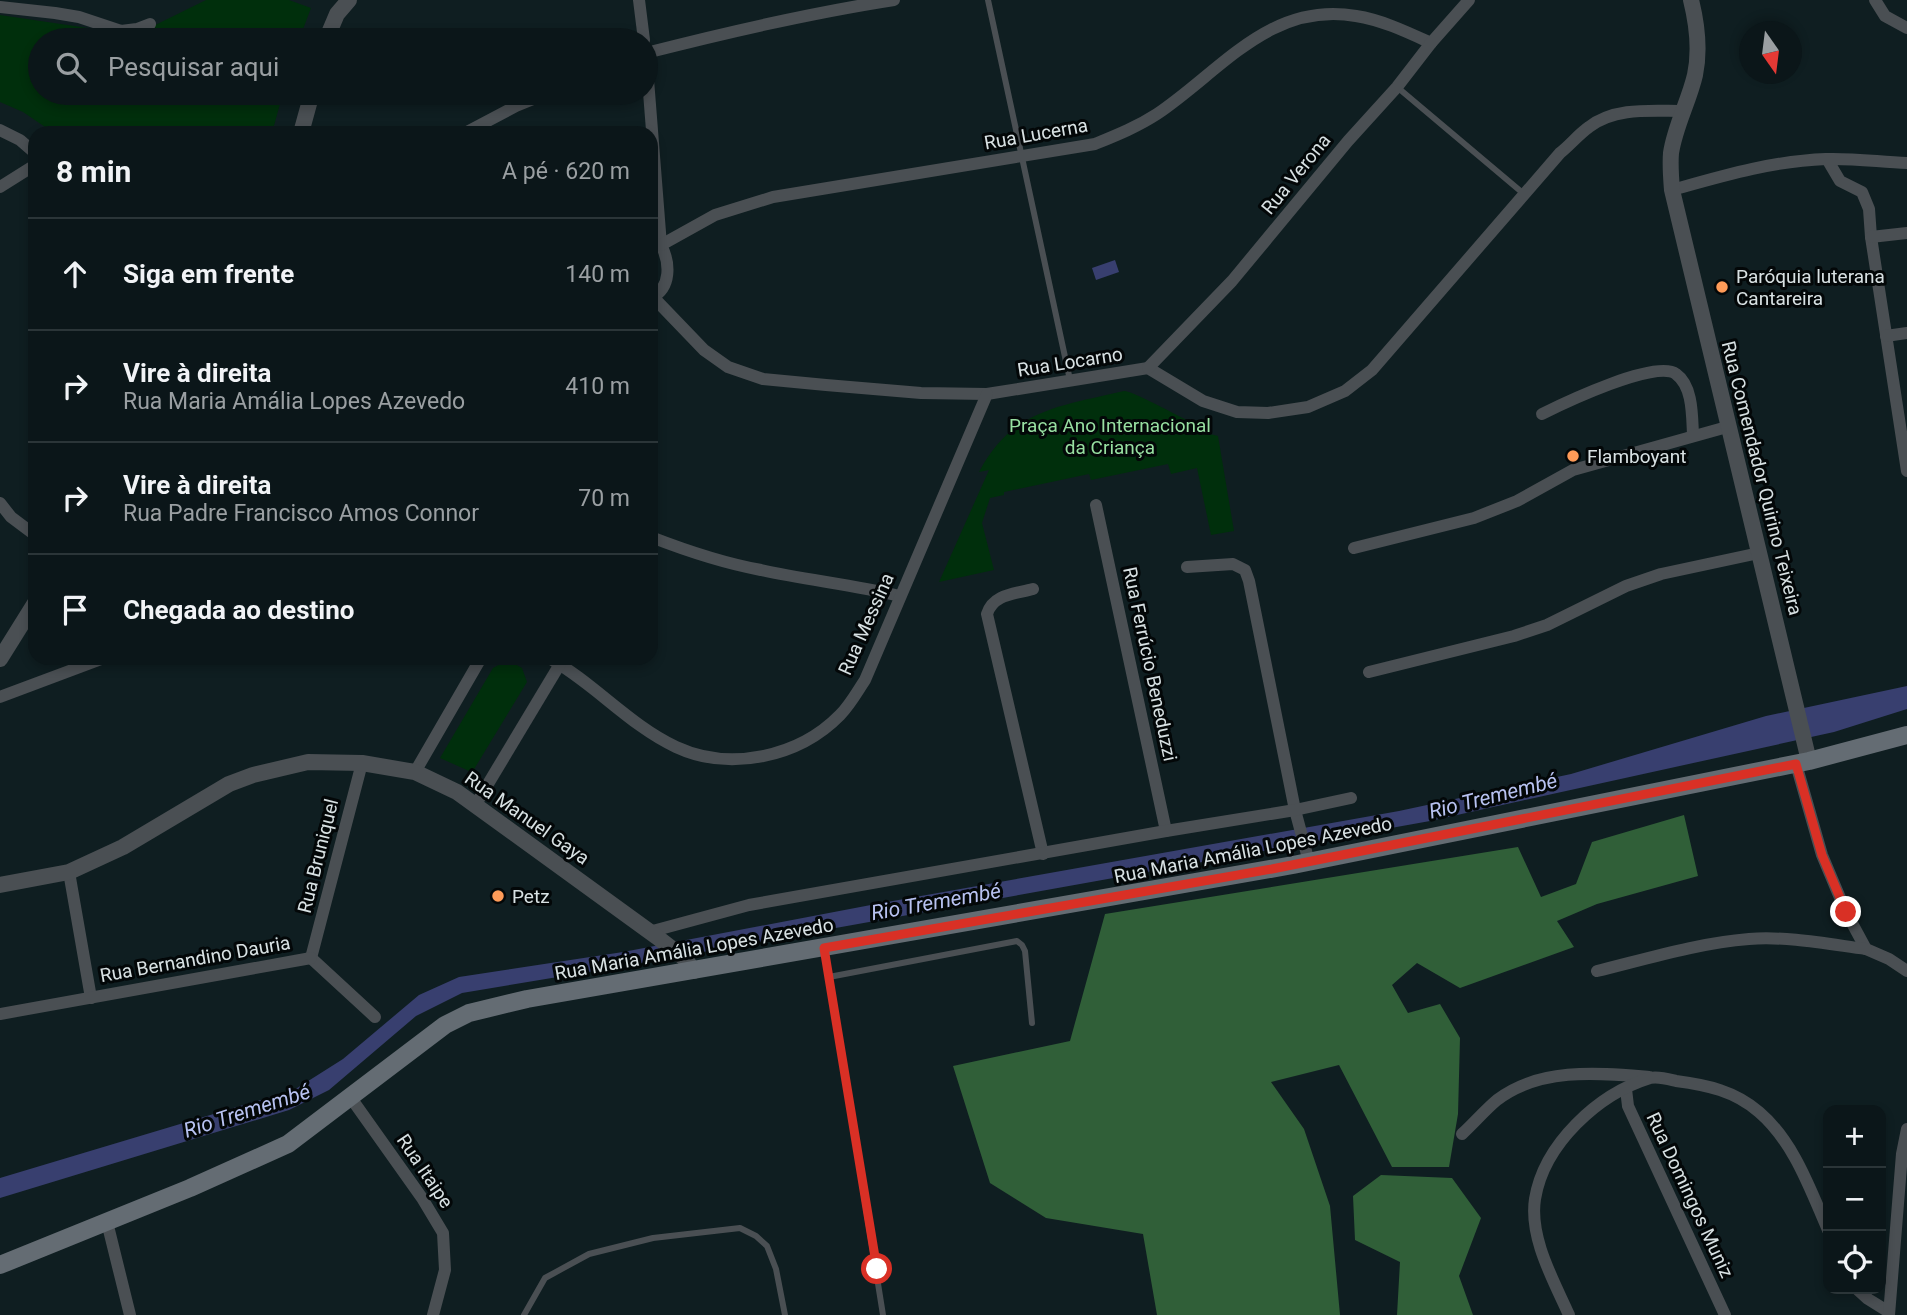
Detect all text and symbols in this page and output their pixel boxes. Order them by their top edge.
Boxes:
north arrow [1739,21,1802,84]
search box [28,28,658,105]
icon: search [52,48,90,86]
text: Pesquisar aqui [108,52,279,82]
street label: Rua Lucerna [982,114,1090,154]
street label: Rua Verona [1257,129,1335,219]
text: 8 min [56,154,131,189]
text: A pé · 620 m [502,158,630,185]
icon: ahead [56,255,94,293]
text: Siga em frente [123,259,294,289]
text: 140 m [565,261,630,288]
place label: Paróquia luterana Cantareira [1736,265,1885,310]
marker: Paróquia luterana Cantareira [1714,279,1730,295]
street label: Rua Comendador Quirino Teixeira [1717,339,1807,617]
street label: Rua Locarno [1016,342,1124,382]
text: Vire à direita [123,358,271,388]
icon: right [56,367,94,405]
text: 410 m [565,373,630,400]
text: Rua Maria Amália Lopes Azevedo [123,388,465,415]
park label: Praça Ano Internacional da Criança [1009,414,1211,459]
place label: Flamboyant [1587,445,1686,468]
marker: Flamboyant [1565,448,1581,464]
text: Vire à direita [123,470,271,500]
icon: right [56,479,94,517]
text: 70 m [578,485,630,512]
text: Rua Padre Francisco Amos Connor [123,500,479,527]
street label: Rua Ferrúcio Beneduzzi [1118,565,1182,763]
street label: Rua Messina [833,570,899,678]
icon: arrive [56,591,94,629]
text: Chegada ao destino [123,595,354,625]
street label: Rua Manuel Gaya [460,766,594,870]
water label: Rio Tremembé [1426,768,1560,824]
street label: Rua Bruniquel [293,796,343,916]
street label: Rua Maria Amália Lopes Azevedo [1112,812,1394,888]
water label: Rio Tremembé [869,879,1003,925]
place label: Petz [512,885,550,908]
marker: Petz [490,888,506,904]
route end [1830,896,1861,927]
street label: Rua Maria Amália Lopes Azevedo [553,913,835,985]
street label: Rua Bernandino Dauria [98,931,292,987]
water label: Rio Tremembé [181,1079,313,1143]
map controls [1823,1105,1886,1294]
button: + [1823,1105,1886,1168]
street label: Rua Domingos Muniz [1642,1109,1738,1281]
street label: Rua Itaipe [392,1130,458,1212]
button: − [1823,1168,1886,1231]
button: locate [1823,1231,1886,1294]
route start [861,1253,892,1284]

